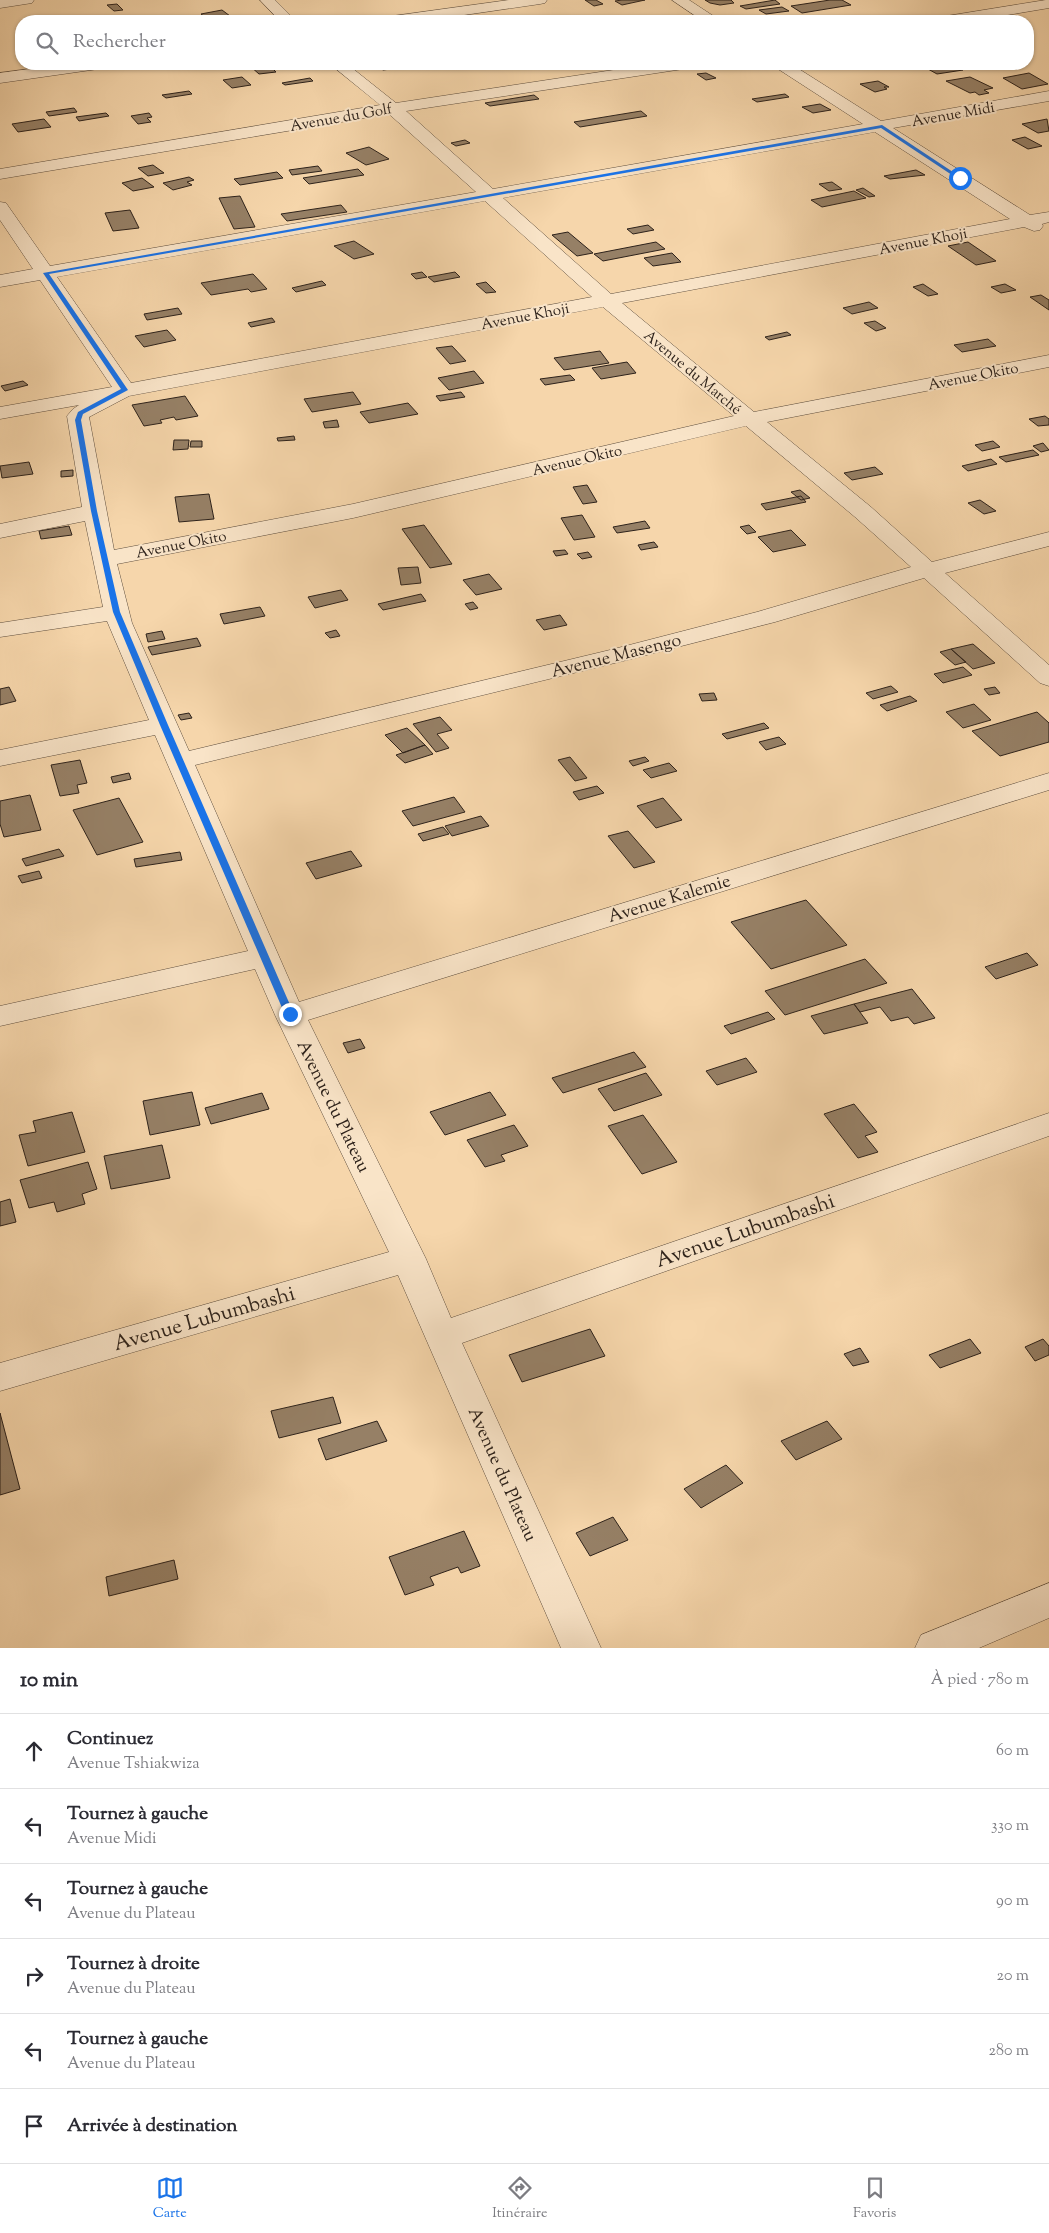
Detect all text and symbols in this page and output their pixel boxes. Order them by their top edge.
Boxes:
search box [15,15,1034,70]
icon: search [33,29,61,57]
text: Rechercher [73,29,166,56]
street label: Avenue Midi [910,98,996,133]
street label: Avenue du Golf [289,99,395,138]
route start [949,167,972,190]
street label: Avenue Khoji [877,224,969,261]
street label: Avenue Khoji [479,299,571,336]
street label: Avenue du Marché [639,326,745,420]
street label: Avenue Okito [926,358,1020,397]
street label: Avenue Okito [530,441,624,482]
street label: Avenue Okito [134,526,228,565]
street label: Avenue Masengo [549,628,684,686]
street label: Avenue Kalemie [605,869,734,931]
route end [279,1003,302,1026]
street label: Avenue du Plateau [289,1036,376,1177]
street label: Avenue Lubumbashi [652,1187,839,1277]
street label: Avenue Lubumbashi [110,1280,299,1360]
street label: Avenue du Plateau [460,1404,542,1546]
text: 10 min [20,1666,78,1696]
text: À pied · 780 m [931,1669,1029,1692]
text: Continuez [67,1726,153,1753]
icon: ahead [20,1737,48,1765]
text: 60 m [996,1740,1029,1763]
text: Avenue Tshiakwiza [67,1753,200,1776]
text: Tournez à gauche [67,1801,208,1828]
icon: left [20,1812,48,1840]
text: 330 m [991,1815,1029,1838]
text: Avenue Midi [67,1828,157,1851]
text: Tournez à gauche [67,1876,208,1903]
icon: left [20,1887,48,1915]
text: 90 m [996,1890,1029,1913]
text: Avenue du Plateau [67,1903,195,1926]
text: Tournez à droite [67,1951,200,1978]
icon: right [20,1962,48,1990]
text: 20 m [996,1965,1029,1988]
text: Avenue du Plateau [67,1978,195,2001]
text: Tournez à gauche [67,2026,208,2053]
icon: left [20,2037,48,2065]
text: 280 m [988,2040,1029,2063]
text: Avenue du Plateau [67,2053,195,2076]
icon: arrive [20,2112,48,2140]
text: Arrivée à destination [67,2113,238,2140]
tab: Carte [153,2174,187,2224]
tab: Itinéraire [492,2174,548,2224]
tab: Favoris [853,2174,896,2224]

